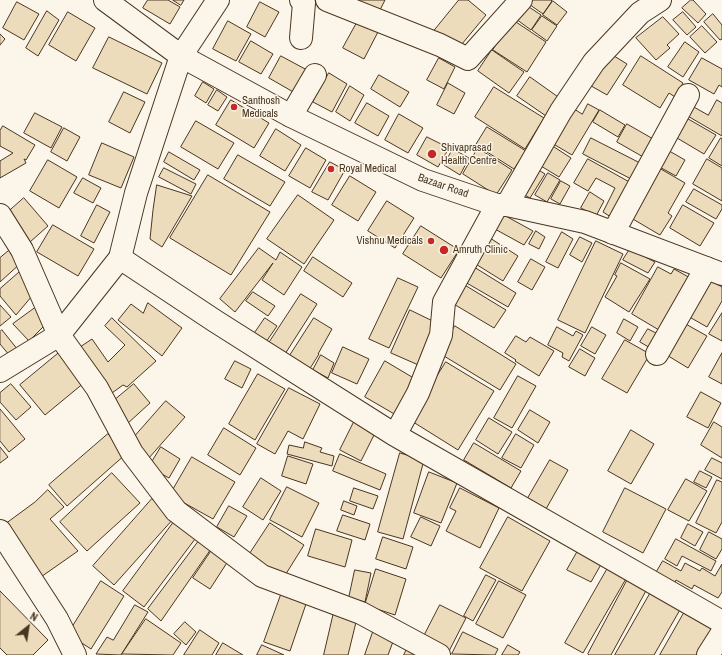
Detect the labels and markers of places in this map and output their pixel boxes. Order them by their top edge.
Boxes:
place label: Santhosh Medicals [242,94,280,120]
marker: Santhosh Medicals [229,102,239,112]
place label: Shivaprasad Health Centre [441,141,497,167]
marker: Shivaprasad Health Centre [426,148,438,160]
place label: Royal Medical [339,162,396,176]
marker: Royal Medical [326,164,336,174]
place label: Vishnu Medicals [356,234,423,248]
marker: Vishnu Medicals [426,236,436,246]
place label: Amruth Clinic [453,243,508,257]
marker: Amruth Clinic [438,244,450,256]

